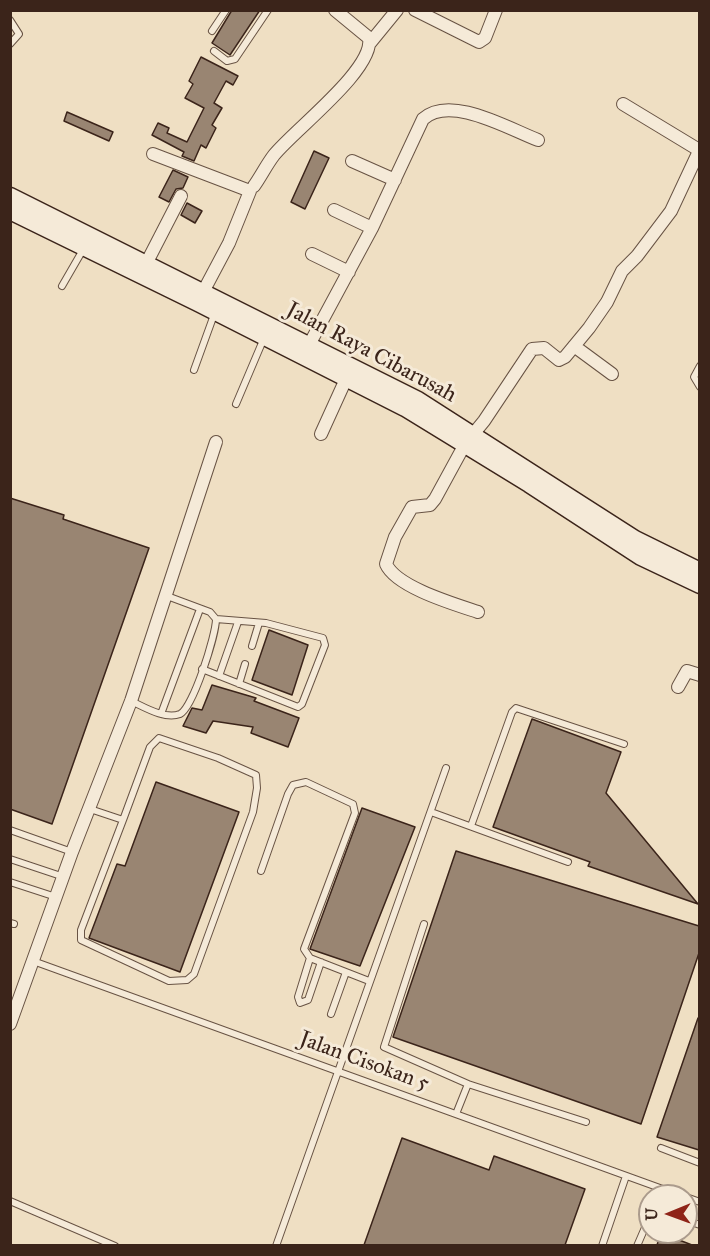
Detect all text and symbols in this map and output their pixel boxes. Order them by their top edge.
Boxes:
street label: Jalan Raya Cibarusah [281,297,461,409]
street label: Jalan Cisokan 5 [296,1026,432,1098]
north arrow [638,1184,698,1244]
text: U [642,1208,661,1221]

